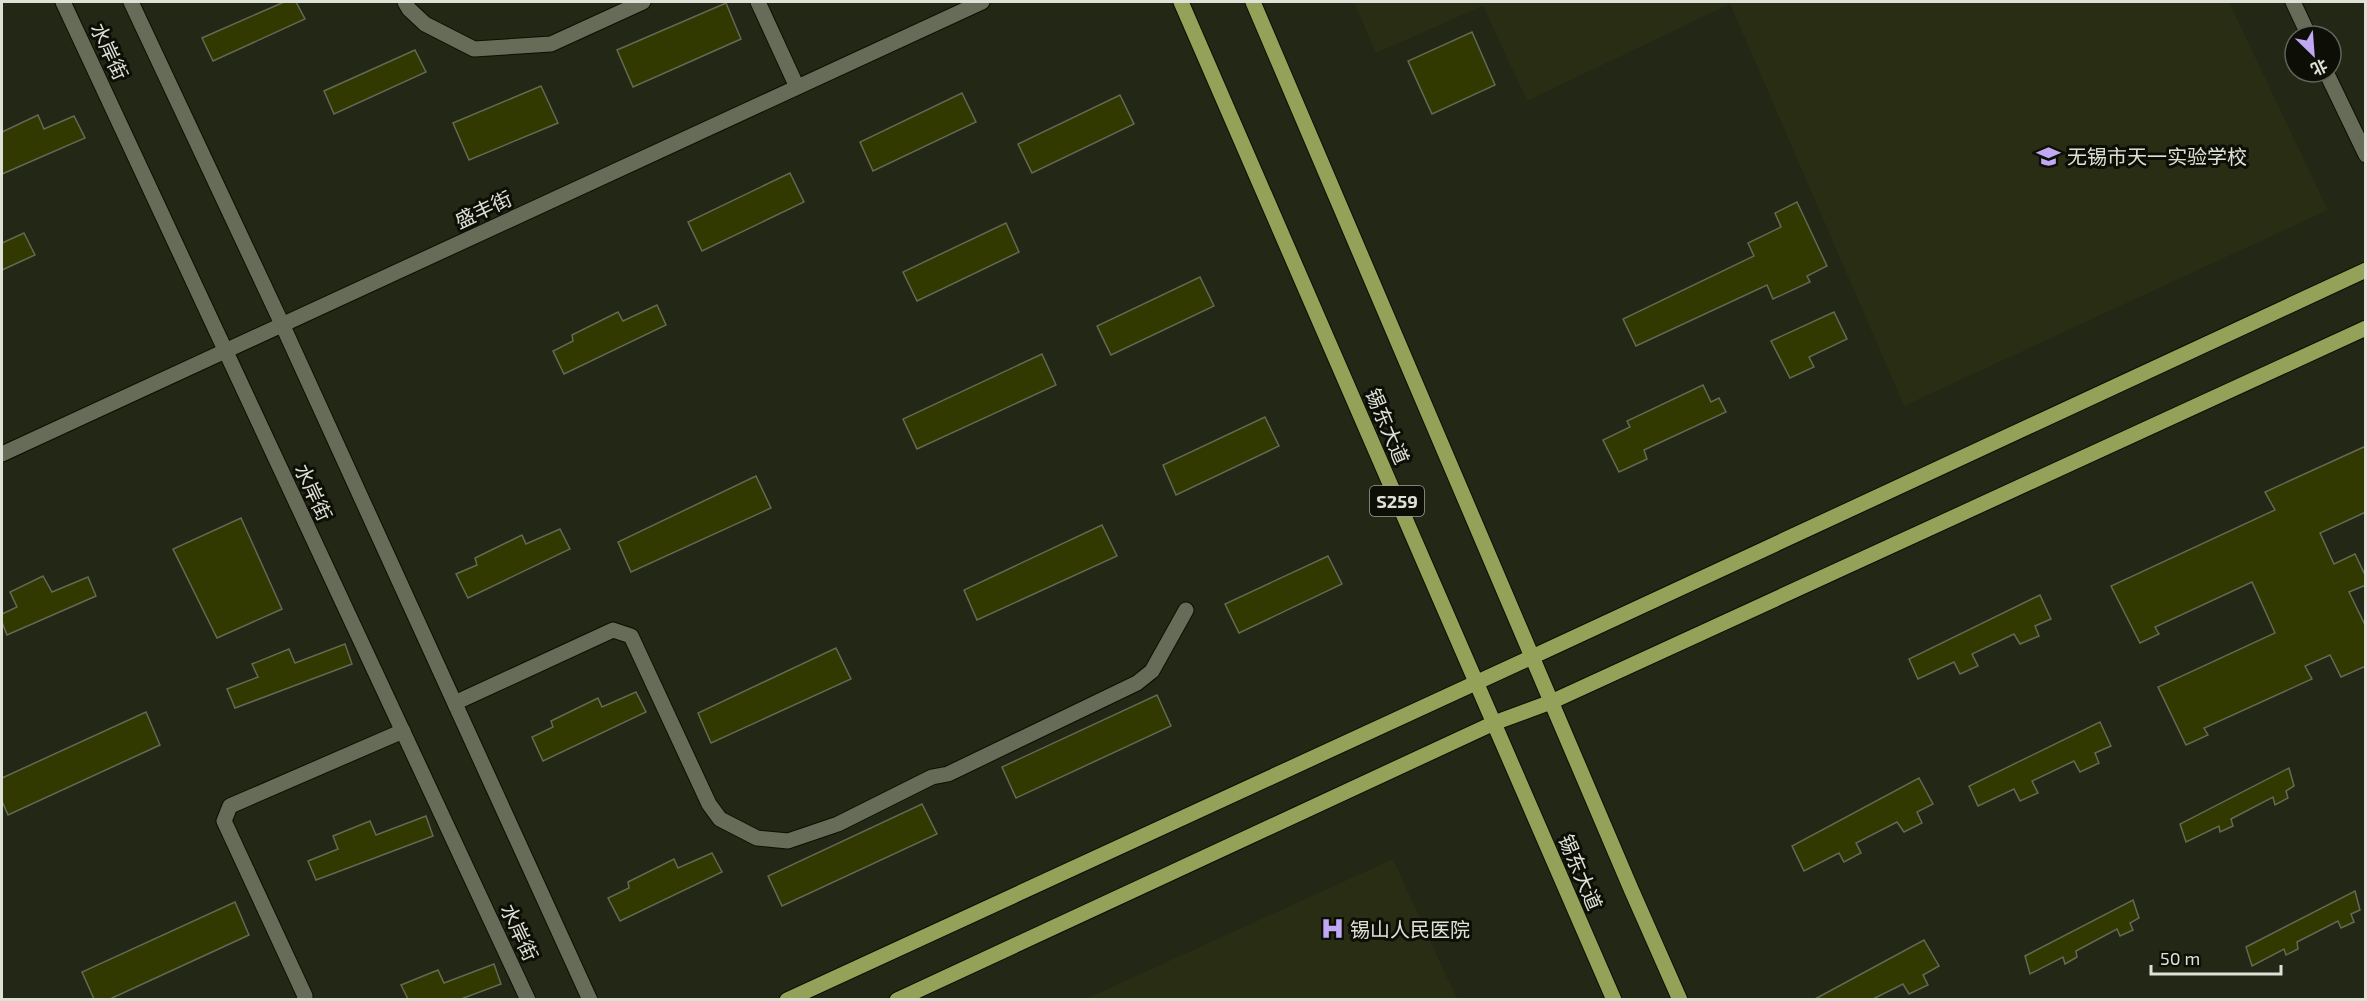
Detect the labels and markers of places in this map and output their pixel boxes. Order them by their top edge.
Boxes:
school or university icon: 无锡市天一实验学校 [2036,143,2062,169]
place label: 无锡市天一实验学校 [2067,144,2247,168]
hospital icon: 锡山人民医院 [1319,916,1345,942]
place label: 锡山人民医院 [1350,917,1470,941]

